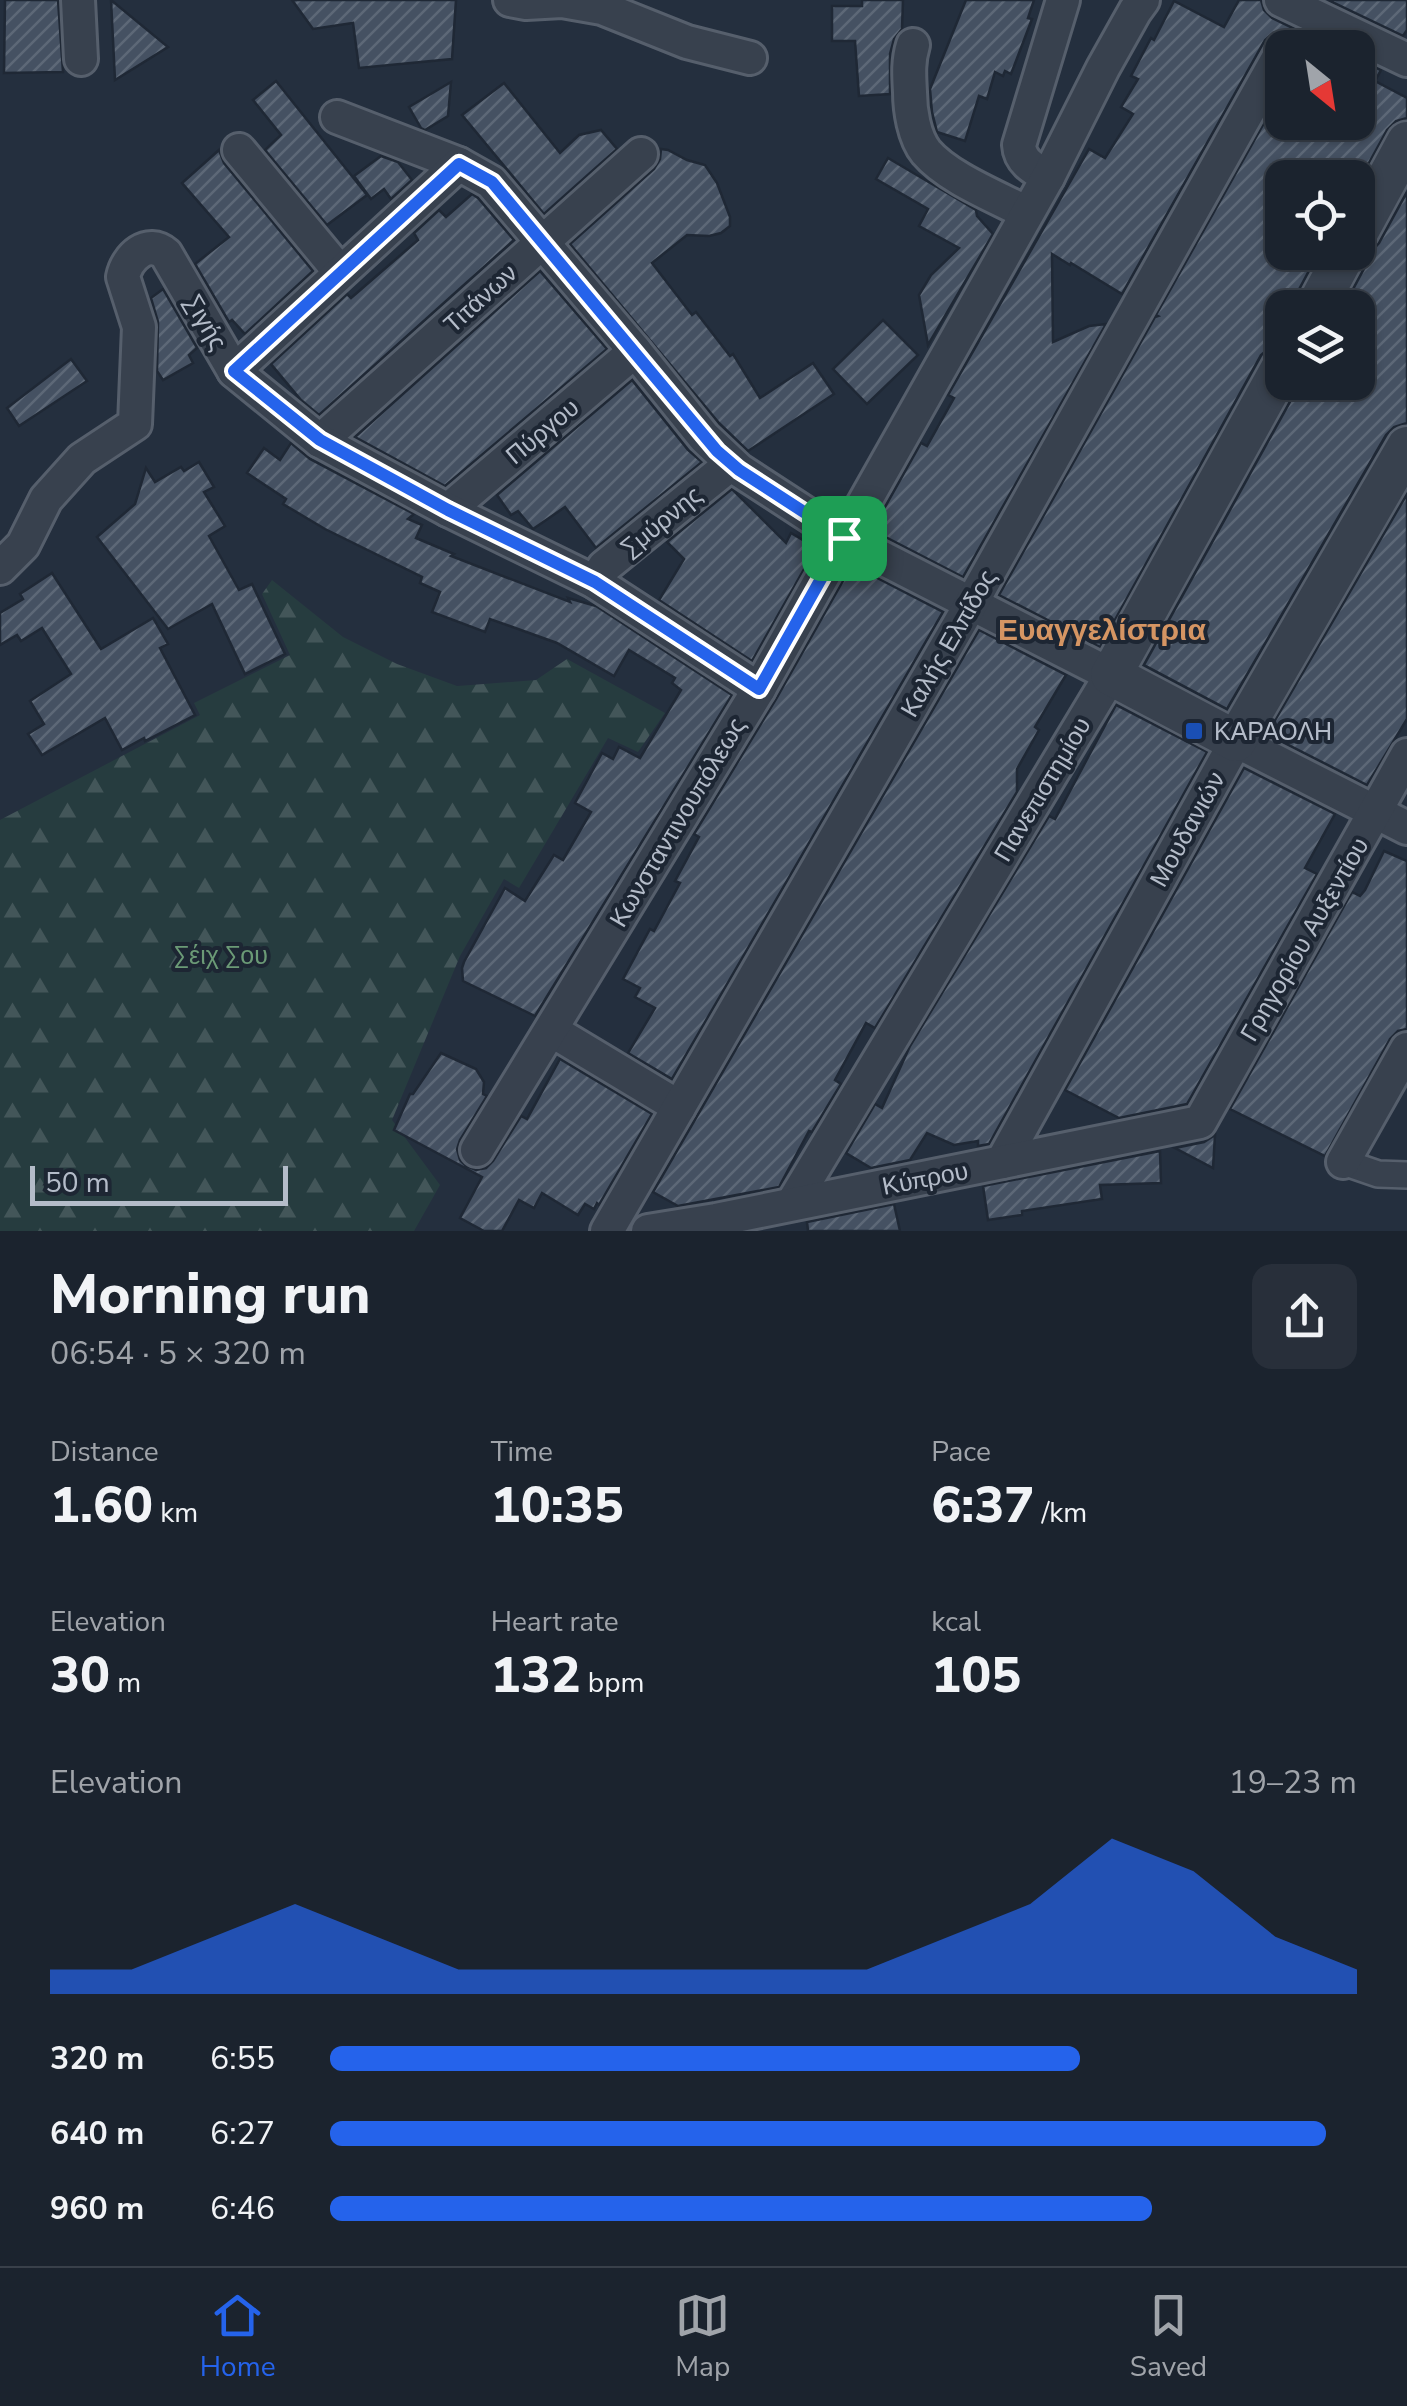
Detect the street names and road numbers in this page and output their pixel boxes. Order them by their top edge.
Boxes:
street label: Τιτάνων [436,257,525,341]
street label: Σιγής [176,288,235,357]
street label: Πύργου [499,391,587,472]
street label: Σμύρνης [614,479,709,565]
street label: Καλής Ελπίδος [893,564,1005,723]
street label: Κωνσταντινουπόλεως [602,711,754,934]
street label: Πανεπιστημίου [986,711,1099,868]
street label: Μουδανιών [1142,766,1233,893]
street label: Γρηγορίου Αυξεντίου [1233,831,1377,1048]
street label: Κύπρου [879,1154,971,1204]

